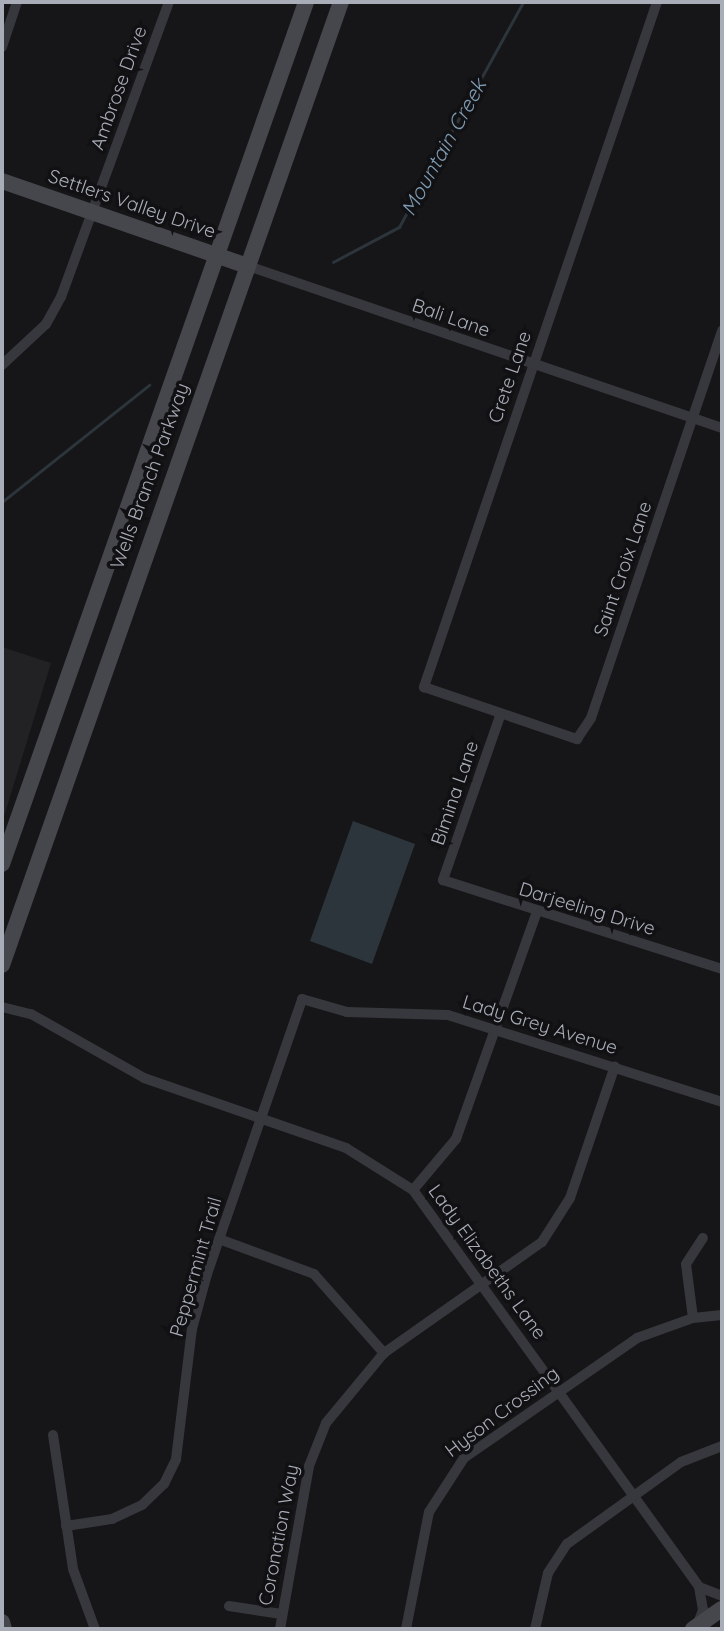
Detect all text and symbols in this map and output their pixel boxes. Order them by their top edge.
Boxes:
street label: Ambrose Drive [86,23,152,153]
water label: Mountain Creek [395,74,491,220]
street label: Settlers Valley Drive [45,165,219,243]
street label: Bali Lane [409,294,493,342]
street label: Crete Lane [484,328,536,426]
street label: Wells Branch Parkway [106,380,194,572]
street label: Saint Croix Lane [589,498,657,640]
street label: Bimina Lane [427,738,483,848]
street label: Darjeeling Drive [516,877,658,941]
street label: Lady Grey Avenue [460,991,620,1059]
street label: Lady Elizabeths Lane [423,1180,551,1344]
street label: Peppermint Trail [165,1194,227,1340]
street label: Hyson Crossing [441,1362,563,1462]
street label: Coronation Way [254,1462,304,1608]

